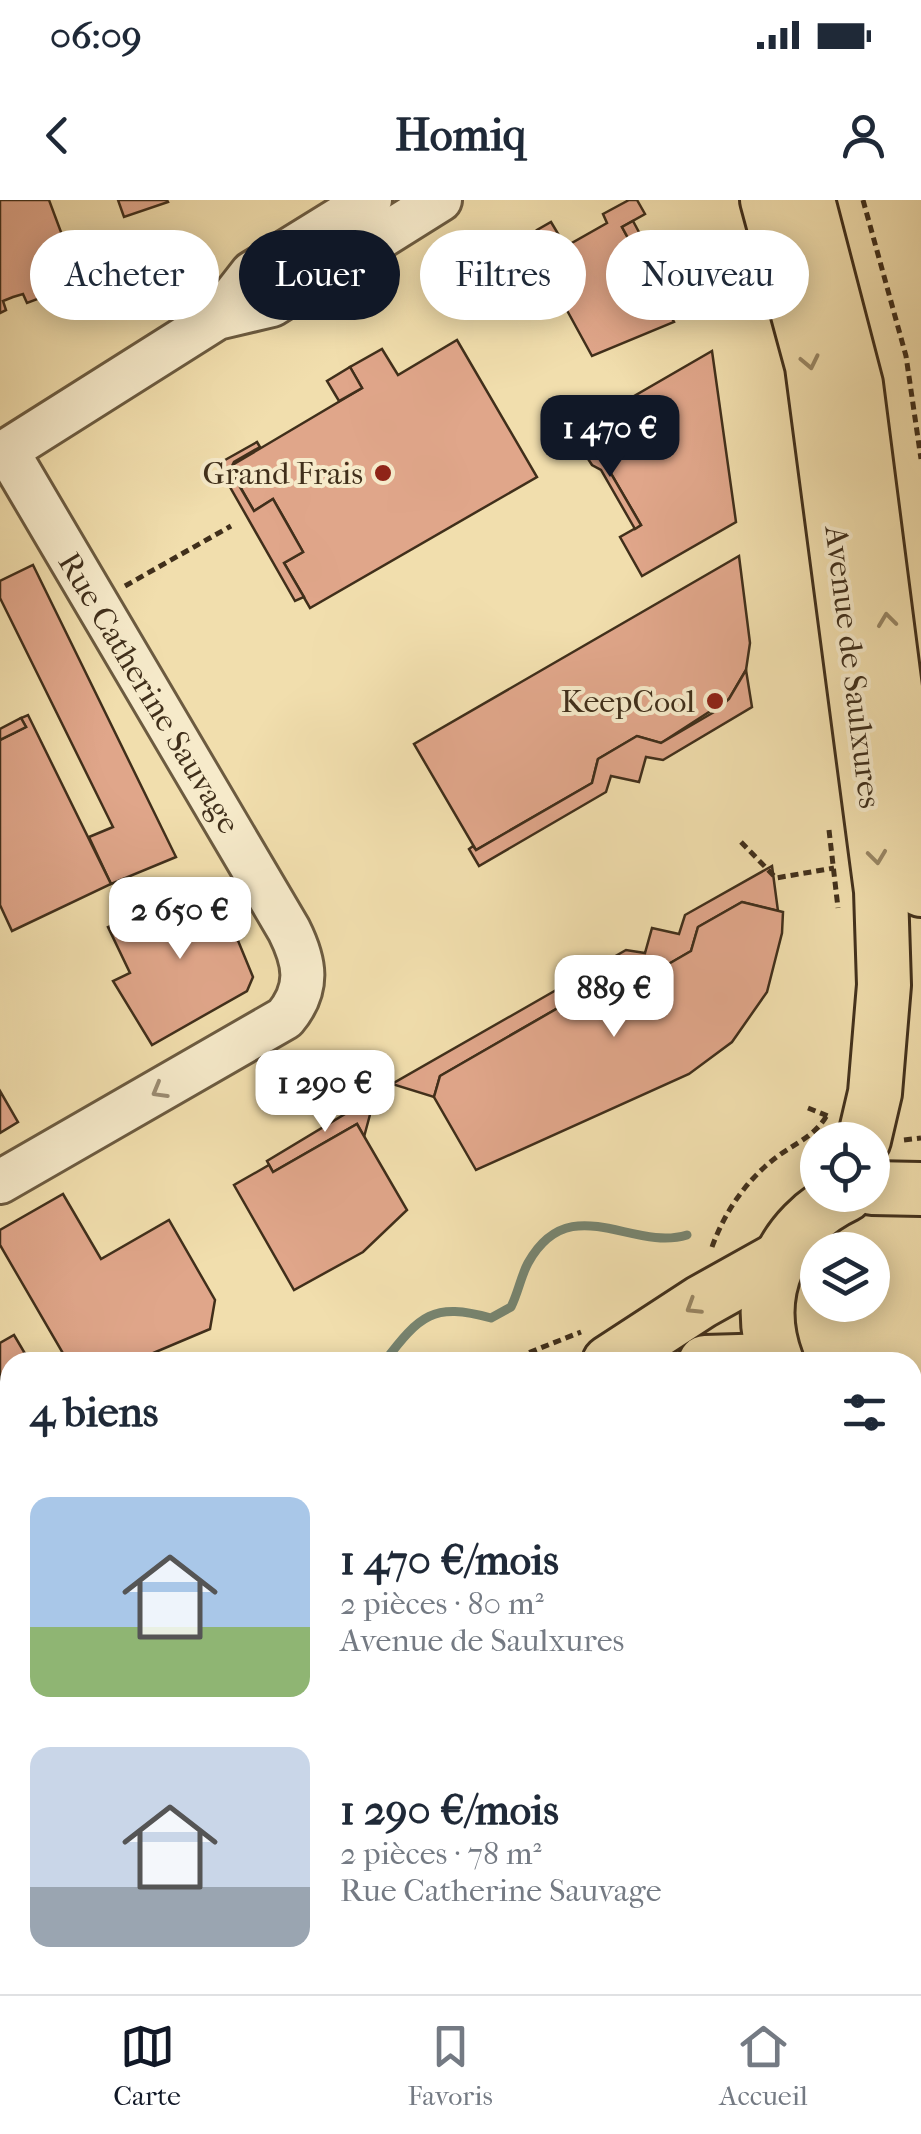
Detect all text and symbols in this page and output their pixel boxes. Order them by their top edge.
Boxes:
text: 06:09 [50,13,142,58]
icon: back [30,108,85,163]
icon: person [836,108,891,163]
text: Homiq [395,109,526,162]
chip: Acheter [30,230,219,320]
chip: Louer [239,230,400,320]
chip: Filtres [420,230,586,320]
chip: Nouveau [606,230,809,320]
one-way arrow [798,353,819,370]
pin: 1 470 € [518,395,702,480]
text: 1 470 € [562,409,658,446]
place label: Grand Frais [202,455,363,492]
marker: Grand Frais [372,462,394,484]
street label: Avenue de Saulxures [817,522,889,810]
street label: Rue Catherine Sauvage [50,546,248,840]
one-way arrow [877,612,898,628]
place label: KeepCool [561,683,695,720]
marker: KeepCool [704,690,726,712]
one-way arrow [866,850,887,866]
pin: 2 650 € [88,877,272,962]
text: 2 650 € [131,891,229,928]
pin: 889 € [544,955,684,1040]
text: 889 € [577,969,651,1006]
pin: 1 290 € [233,1050,417,1135]
text: 1 290 € [277,1064,373,1101]
one-way arrow [152,1078,170,1098]
map controls [800,1122,890,1322]
button: locate [800,1122,890,1212]
button: layers [800,1232,890,1322]
one-way arrow [686,1295,704,1314]
icon: filters [837,1385,892,1440]
text: 4 biens [30,1388,158,1437]
text: 1 470 €/mois [340,1536,559,1585]
icon: home [110,1537,230,1657]
text: 2 pièces · 80 m² [340,1585,544,1622]
text: Avenue de Saulxures [340,1622,624,1659]
text: 1 290 €/mois [340,1786,559,1835]
icon: home [110,1787,230,1907]
text: 2 pièces · 78 m² [340,1835,542,1872]
text: Rue Catherine Sauvage [340,1872,661,1909]
tab: Carte [113,2019,181,2112]
tab: Favoris [408,2019,493,2112]
tab: Accueil [719,2019,808,2112]

